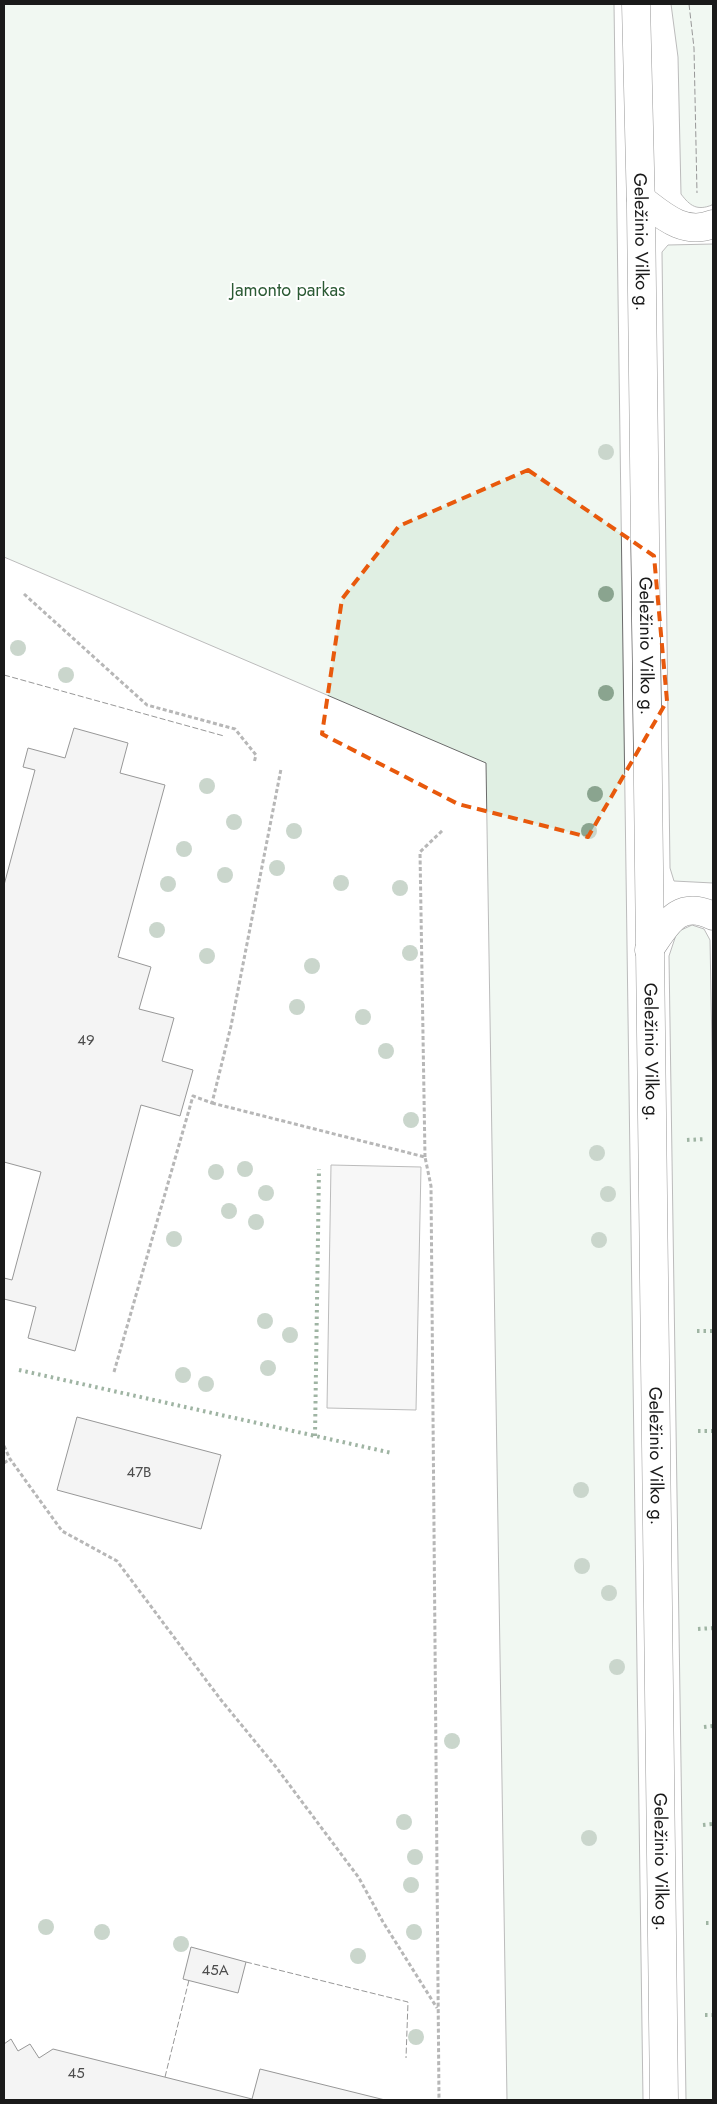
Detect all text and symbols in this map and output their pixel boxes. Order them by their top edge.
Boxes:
street label: Geležinio Vilko g. [627,172,655,311]
park label: Jamonto parkas [229,277,345,303]
street label: Geležinio Vilko g. [632,577,660,715]
street label: Geležinio Vilko g. [637,983,665,1121]
house number: 49 [77,1029,95,1051]
street label: Geležinio Vilko g. [642,1387,670,1525]
house number: 47B [127,1461,152,1483]
street label: Geležinio Vilko g. [647,1793,675,1931]
house number: 45A [201,1959,229,1981]
house number: 45 [67,2062,85,2084]

